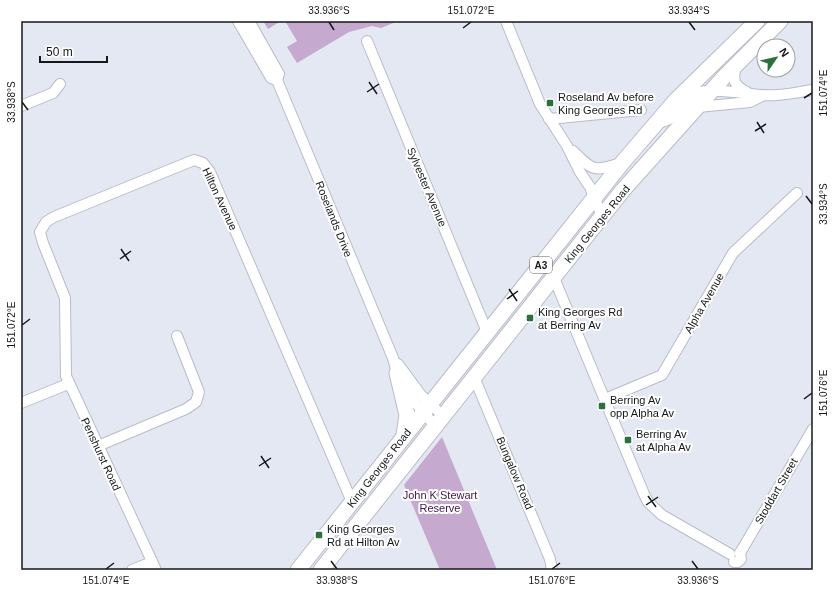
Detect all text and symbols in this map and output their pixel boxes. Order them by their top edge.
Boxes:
text: 33.936°S [308,5,350,16]
text: 151.072°E [448,5,495,16]
text: 33.934°S [668,5,710,16]
scale bar [40,38,107,64]
north arrow [756,38,796,78]
text: 50 m [46,45,73,59]
text: N [777,46,792,59]
text: 151.074°E [818,69,829,116]
text: 33.938°S [6,81,17,123]
place label: Roseland Av before King Georges Rd [558,91,654,116]
marker: Roseland Av before King Georges Rd [545,98,555,108]
street label: Sylvester Avenue [405,146,449,228]
street label: Hilton Avenue [200,166,240,232]
street label: Roselands Drive [313,179,355,259]
street label: King Georges Road [562,183,632,265]
text: 33.934°S [818,183,829,225]
road number: A3 [530,257,552,273]
street label: Alpha Avenue [682,271,726,335]
text: 151.072°E [6,301,17,348]
place label: King Georges Rd at Berring Av [538,306,622,331]
marker: King Georges Rd at Berring Av [525,313,535,323]
text: 151.076°E [818,369,829,416]
place label: Berring Av opp Alpha Av [610,394,675,419]
marker: Berring Av opp Alpha Av [597,401,607,411]
street label: Penshurst Road [79,416,123,492]
street label: King Georges Road [345,426,413,510]
place label: Berring Av at Alpha Av [636,428,691,453]
street label: Bungalow Road [494,435,536,511]
marker: Berring Av at Alpha Av [623,435,633,445]
street label: Stoddart Street [752,456,800,526]
park label: John K Stewart Reserve [403,489,477,514]
place label: King Georges Rd at Hilton Av [327,523,400,548]
marker: King Georges Rd at Hilton Av [314,530,324,540]
text: 151.074°E [83,575,130,586]
text: 33.938°S [316,575,358,586]
text: 151.076°E [529,575,576,586]
text: 33.936°S [677,575,719,586]

